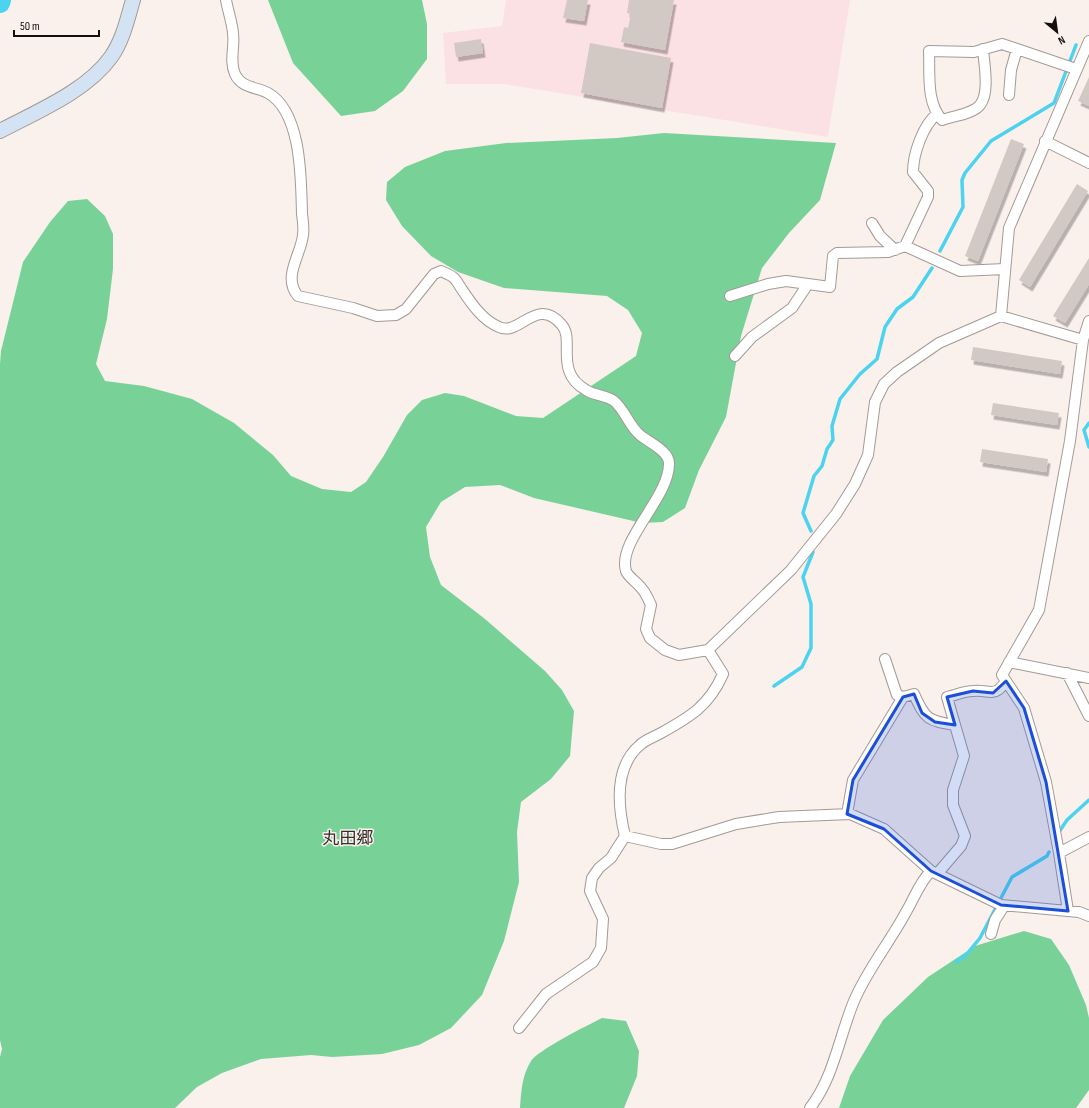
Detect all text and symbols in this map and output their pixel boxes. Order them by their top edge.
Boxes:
scale bar [14,12,99,38]
north arrow [1037,12,1077,52]
text: 50 m [20,19,40,34]
text: N [1056,33,1067,47]
district label: 丸田郷 [323,829,374,849]

